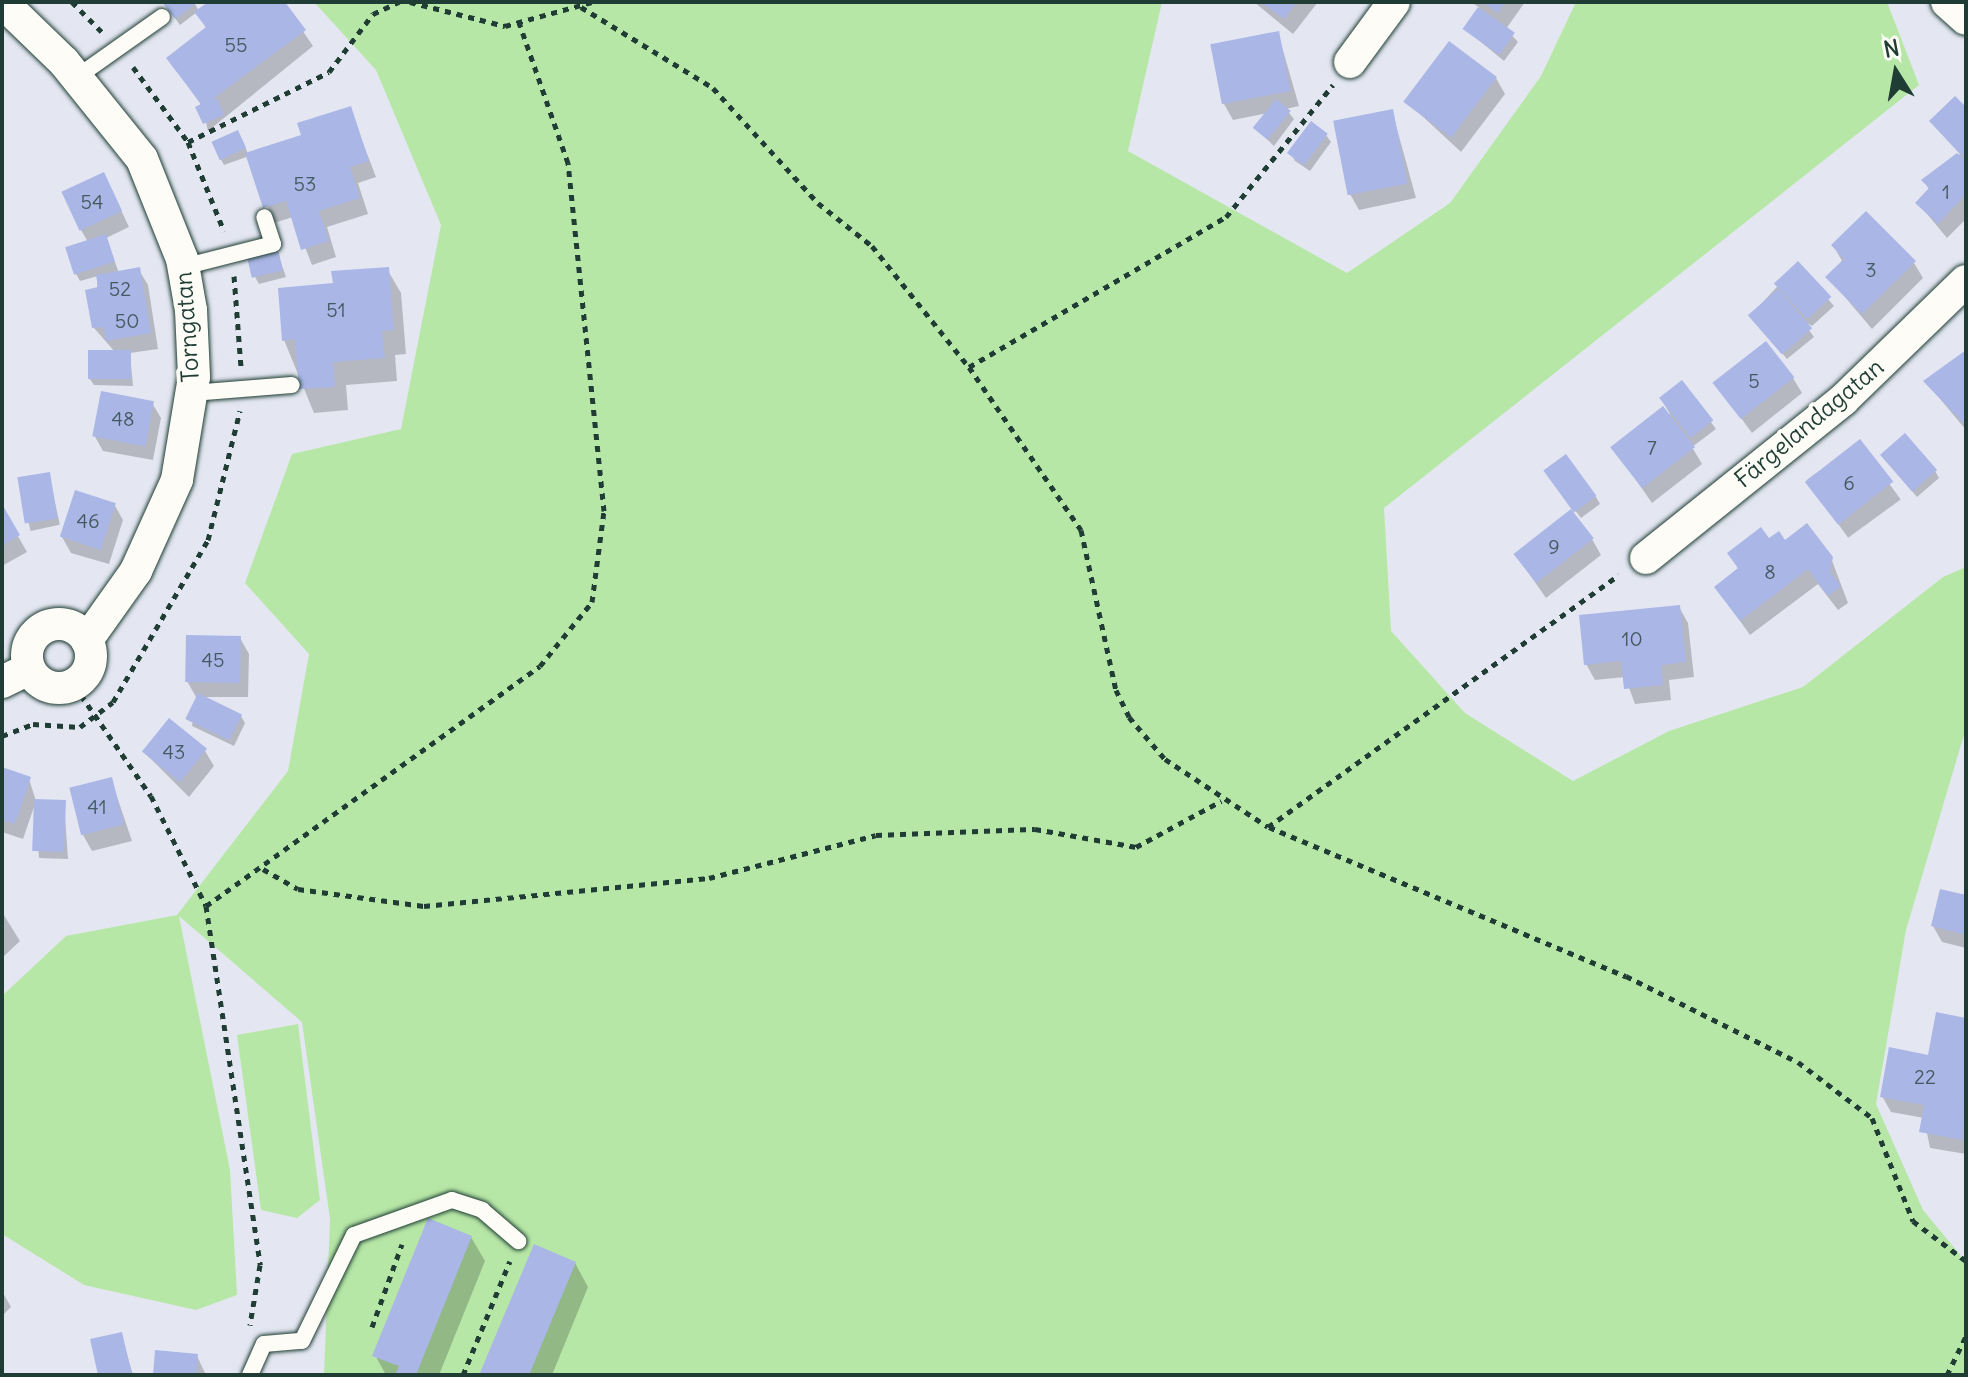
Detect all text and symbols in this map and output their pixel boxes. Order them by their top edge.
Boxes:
house number: 55 [225,32,247,56]
north arrow [1856,32,1936,112]
text: N [1881,33,1902,64]
house number: 53 [294,171,316,195]
house number: 1 [1942,179,1950,203]
house number: 54 [80,189,104,213]
house number: 3 [1865,257,1877,281]
street label: Torngatan [169,271,205,383]
house number: 52 [109,276,131,300]
house number: 51 [326,297,346,321]
house number: 50 [115,308,139,332]
street label: Färgelandagatan [1729,352,1889,494]
house number: 5 [1748,368,1760,392]
house number: 48 [111,406,135,430]
house number: 7 [1647,435,1657,459]
house number: 6 [1843,470,1855,494]
house number: 46 [76,508,100,532]
house number: 9 [1548,534,1560,558]
house number: 8 [1764,559,1776,583]
house number: 10 [1621,626,1643,650]
house number: 45 [201,647,225,671]
house number: 43 [163,739,185,763]
house number: 41 [87,794,107,818]
house number: 22 [1914,1064,1936,1088]

